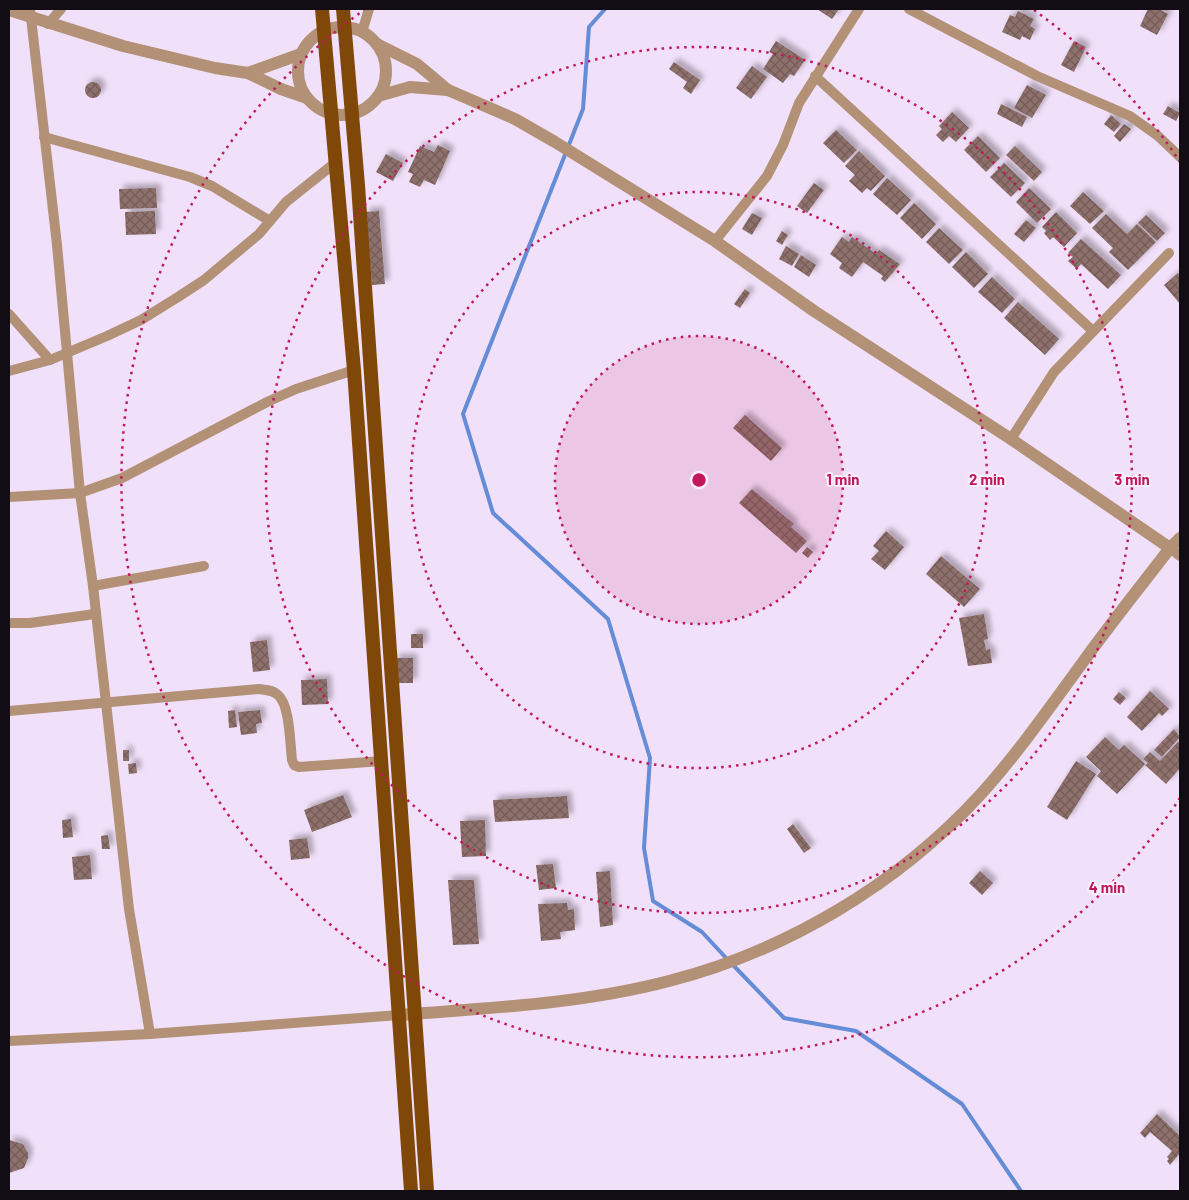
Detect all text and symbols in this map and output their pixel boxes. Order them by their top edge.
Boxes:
text: 1 min [827,470,859,488]
text: 2 min [969,470,1005,488]
text: 3 min [1114,470,1150,488]
centre of rings [690,471,708,489]
text: 4 min [1089,878,1125,896]

